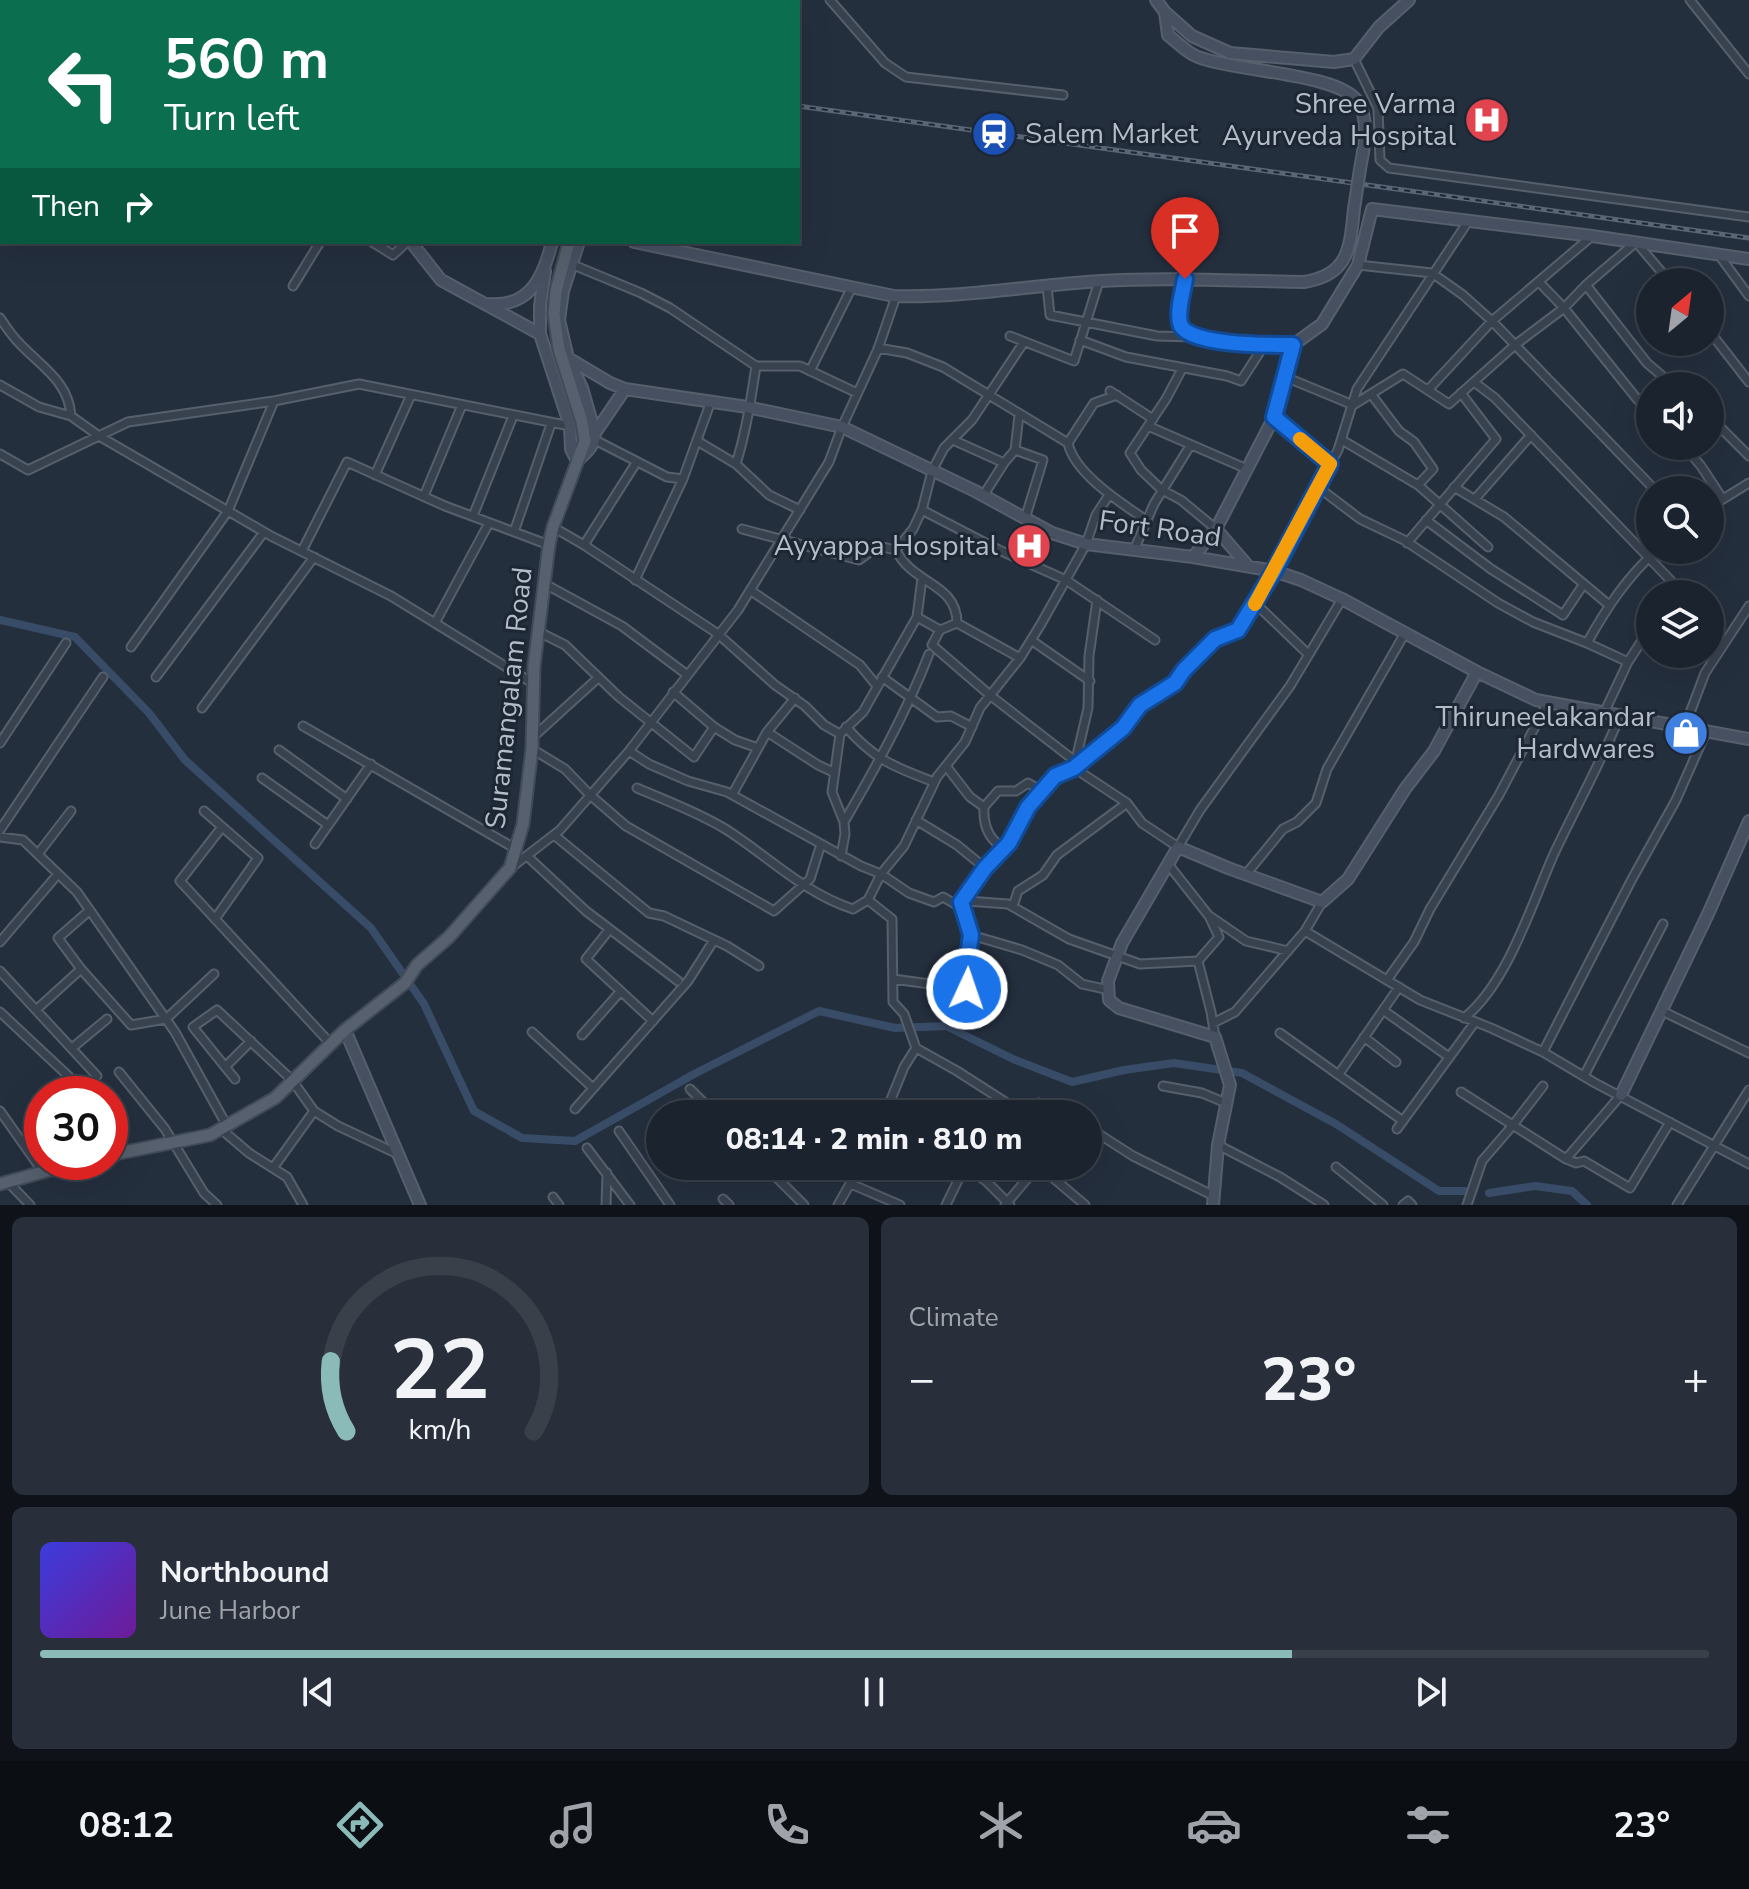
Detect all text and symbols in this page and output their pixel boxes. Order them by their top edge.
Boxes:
text: 560 m [164,21,329,98]
icon: left [32,32,136,136]
place label: Shree Varma Ayurveda Hospital [1222,85,1457,155]
text: Turn left [164,94,299,143]
hospital icon: Shree Varma Ayurveda Hospital [1463,96,1511,144]
station icon: Salem Market [970,110,1018,158]
place label: Salem Market [1025,115,1199,153]
icon: right [116,184,160,228]
text: Then [32,186,100,227]
pin [1151,197,1219,279]
icon: arrive [1163,209,1207,253]
north arrow [1636,268,1724,356]
map controls [1636,268,1724,668]
button: sound [1636,372,1724,460]
button: search [1636,476,1724,564]
street label: Fort Road [1096,502,1224,556]
hospital icon: Ayyappa Hospital [1005,522,1053,570]
place label: Ayyappa Hospital [774,527,999,565]
street label: Suramangalam Road [476,565,542,831]
button: layers [1636,580,1724,668]
place label: Thiruneelakandar Hardwares [1435,698,1655,768]
shop icon: Thiruneelakandar Hardwares [1662,709,1710,757]
position arrow [925,947,1009,1031]
speed limit sign: 30 [24,1076,128,1180]
text: 08:14 · 2 min · 810 m [726,1119,1022,1160]
text: Climate [909,1300,999,1335]
text: 22 [390,1314,490,1427]
text: 23° [1261,1339,1356,1421]
text: − [909,1350,935,1410]
text: + [1683,1350,1709,1410]
text: km/h [409,1410,472,1449]
text: Northbound [160,1552,330,1593]
text: June Harbor [160,1593,300,1628]
icon: previous [296,1670,340,1714]
icon: pause [852,1670,896,1714]
icon: next [1409,1670,1453,1714]
icon: directions [332,1797,388,1853]
icon: music [545,1797,601,1853]
icon: phone [759,1797,815,1853]
icon: climate [973,1797,1029,1853]
icon: car [1186,1797,1242,1853]
icon: filters [1400,1797,1456,1853]
text: 08:12 [79,1801,174,1850]
text: 23° [1613,1801,1670,1850]

